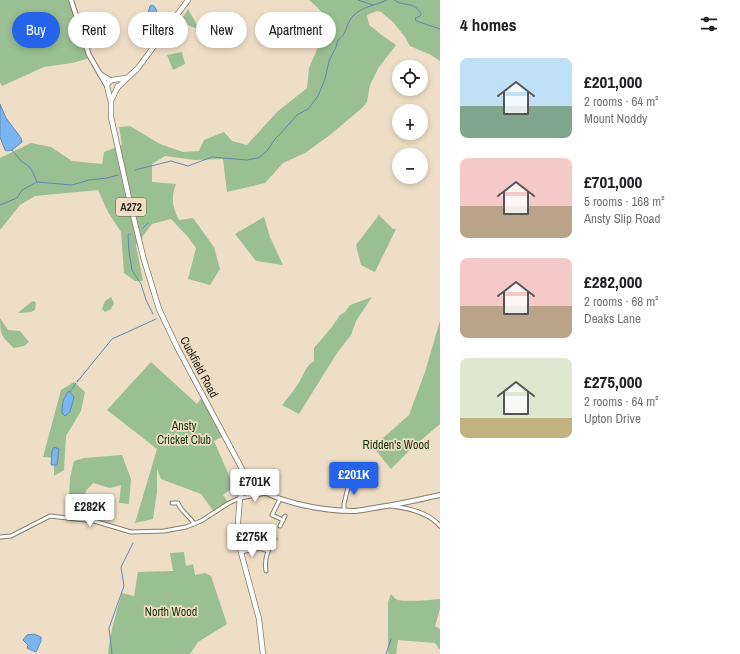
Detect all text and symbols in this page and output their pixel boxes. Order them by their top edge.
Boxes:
chip: Buy [12,12,60,48]
chip: Rent [68,12,120,48]
chip: Filters [128,12,188,48]
chip: New [196,12,247,48]
chip: Apartment [255,12,336,48]
text: 4 homes [460,13,517,36]
icon: filters [698,13,720,35]
map controls [392,60,428,184]
button: locate [392,60,428,96]
text: £201,000 [584,70,642,93]
icon: home [492,74,540,122]
text: 2 rooms · 64 m² [584,93,659,110]
button: + [392,104,428,140]
text: Mount Noddy [584,110,647,127]
button: − [392,148,428,184]
text: £701,000 [584,170,642,193]
icon: home [492,174,540,222]
text: 5 rooms · 168 m² [584,193,665,210]
road number: A272 [116,198,146,216]
text: Ansty Slip Road [584,210,660,227]
text: £282,000 [584,270,642,293]
icon: home [492,274,540,322]
text: 2 rooms · 68 m² [584,293,659,310]
text: Deaks Lane [584,310,641,327]
street label: Cuckfield Road [176,334,222,400]
text: £275,000 [584,370,642,393]
icon: home [492,374,540,422]
text: 2 rooms · 64 m² [584,393,659,410]
text: Upton Drive [584,410,641,427]
park label: Ansty Cricket Club [157,418,211,448]
park label: Ridden's Wood [363,437,429,453]
pin: £201K [326,462,382,496]
text: £201K [338,466,370,483]
pin: £701K [227,469,283,503]
text: £701K [239,473,271,490]
pin: £282K [62,494,118,528]
text: £282K [74,498,106,515]
pin: £275K [224,524,280,558]
text: £275K [236,528,268,545]
park label: North Wood [145,604,197,620]

